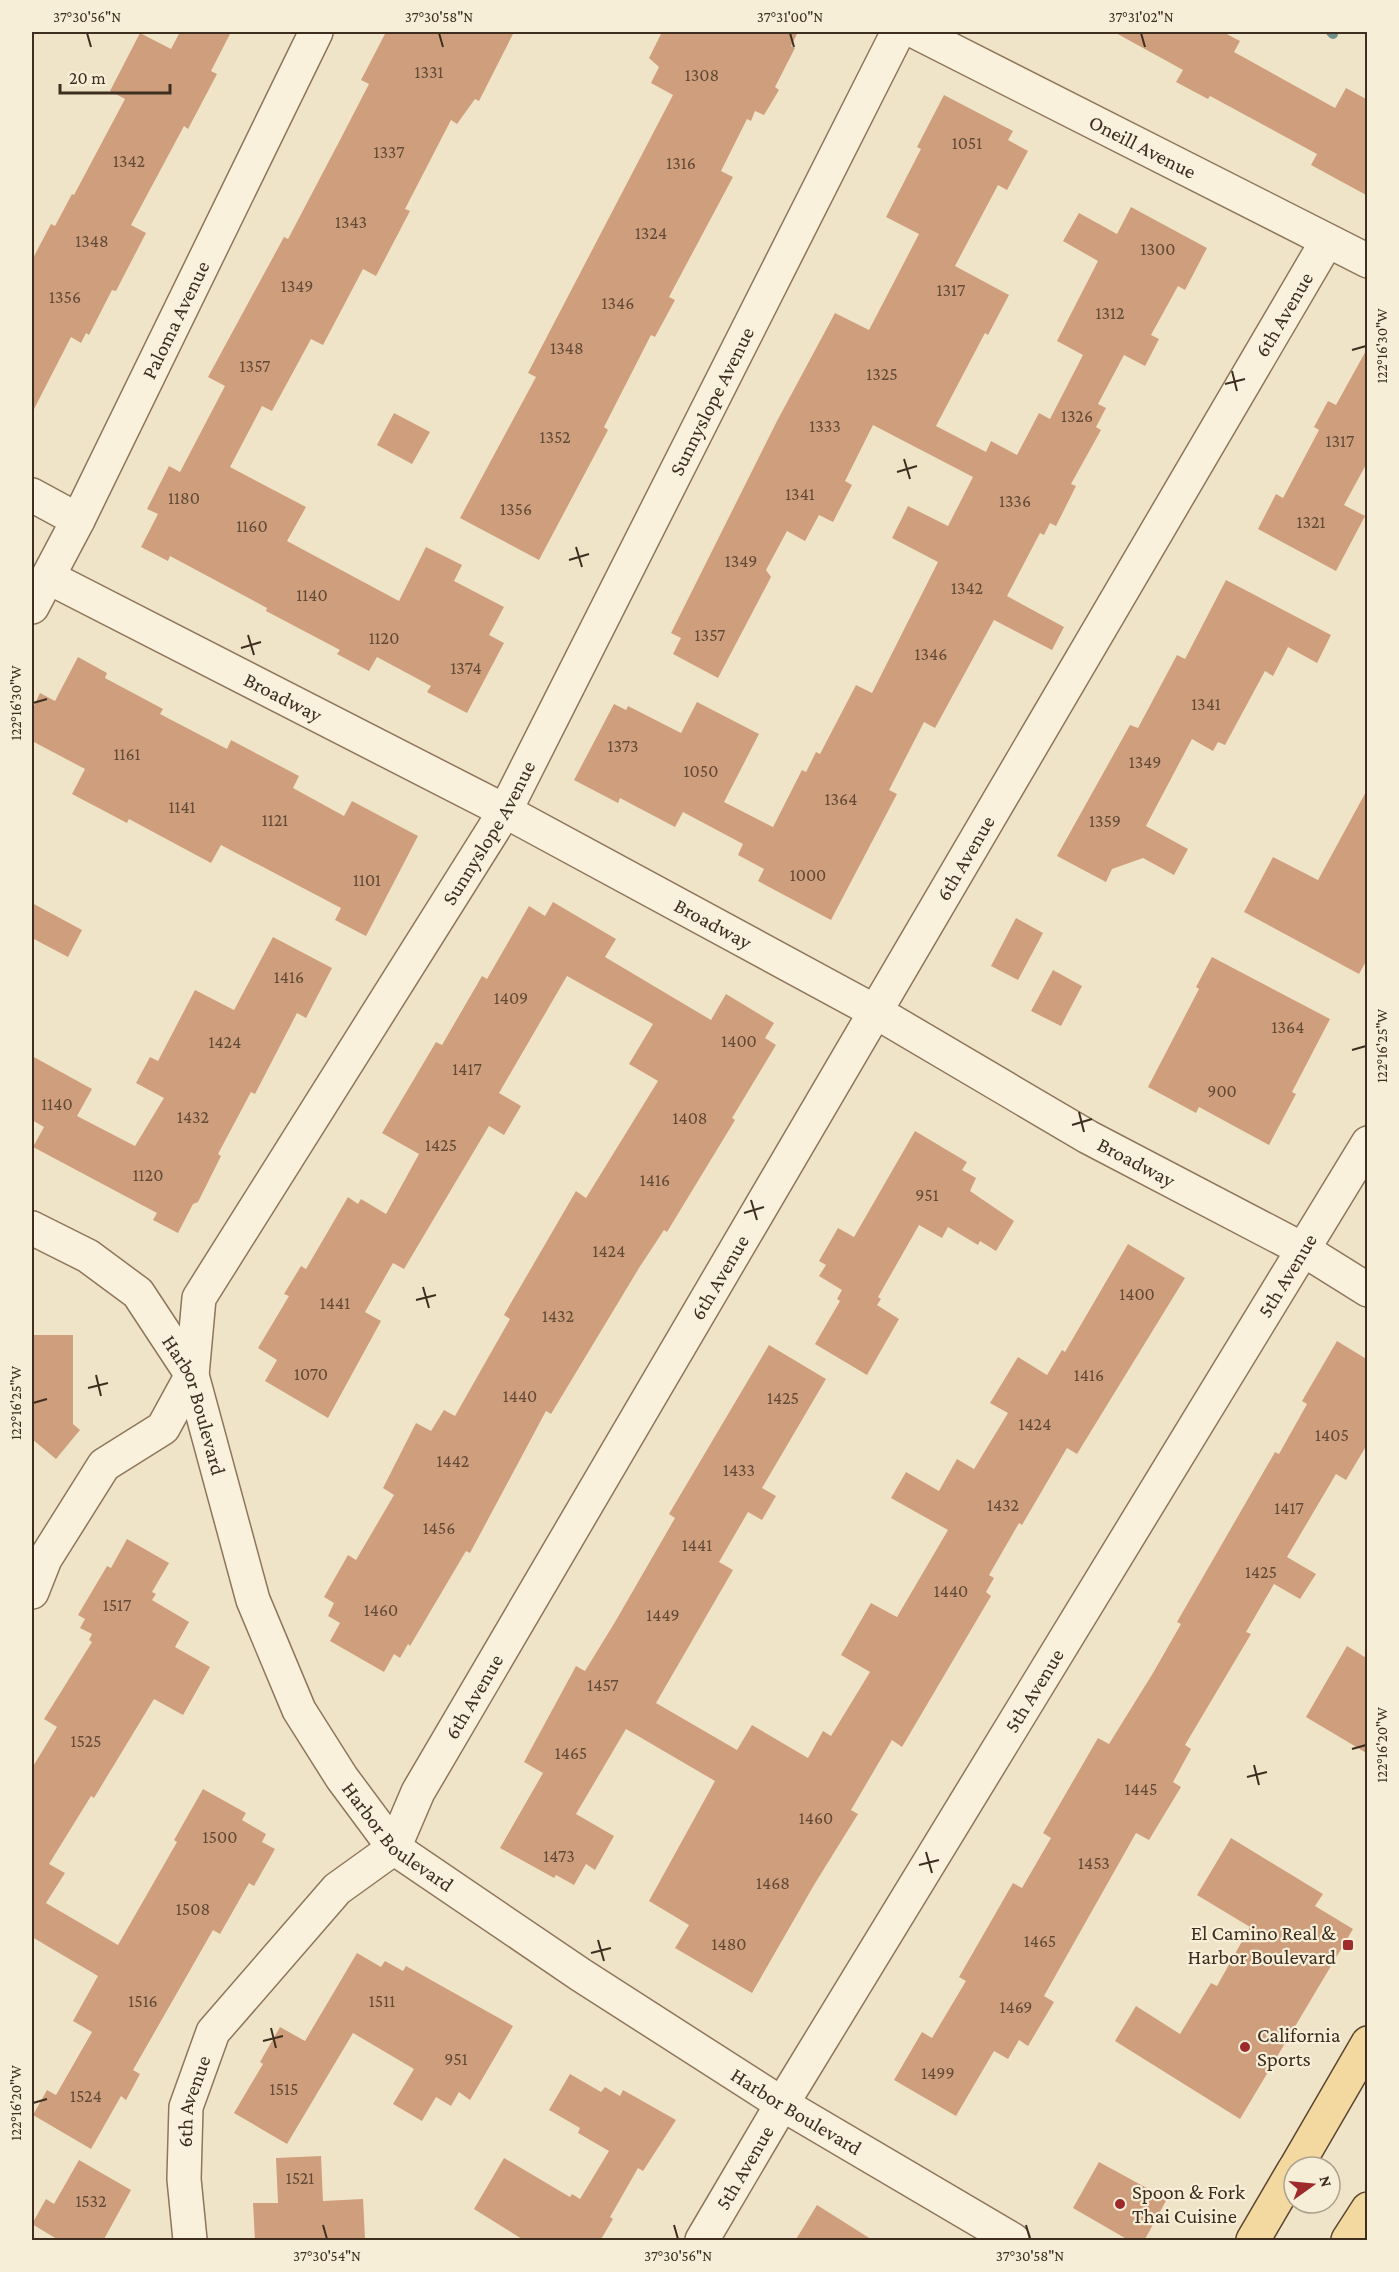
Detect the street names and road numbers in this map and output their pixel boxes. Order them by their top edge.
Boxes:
street label: Oneill Avenue [1085,110,1200,184]
street label: Paloma Avenue [137,257,214,383]
street label: 6th Avenue [1250,268,1318,361]
street label: Sunnyslope Avenue [664,323,759,479]
street label: Broadway [240,667,326,727]
street label: Sunnyslope Avenue [437,757,540,909]
street label: 6th Avenue [931,811,1000,905]
street label: Broadway [670,893,756,954]
street label: Broadway [1093,1132,1180,1193]
street label: 5th Avenue [1252,1229,1322,1322]
street label: 6th Avenue [685,1230,754,1324]
street label: Harbor Boulevard [157,1331,231,1478]
street label: 5th Avenue [999,1644,1069,1737]
street label: 6th Avenue [440,1650,508,1744]
street label: Harbor Boulevard [337,1777,458,1897]
street label: 6th Avenue [173,2052,216,2148]
street label: Harbor Boulevard [727,2062,866,2160]
street label: 5th Avenue [710,2121,779,2214]

